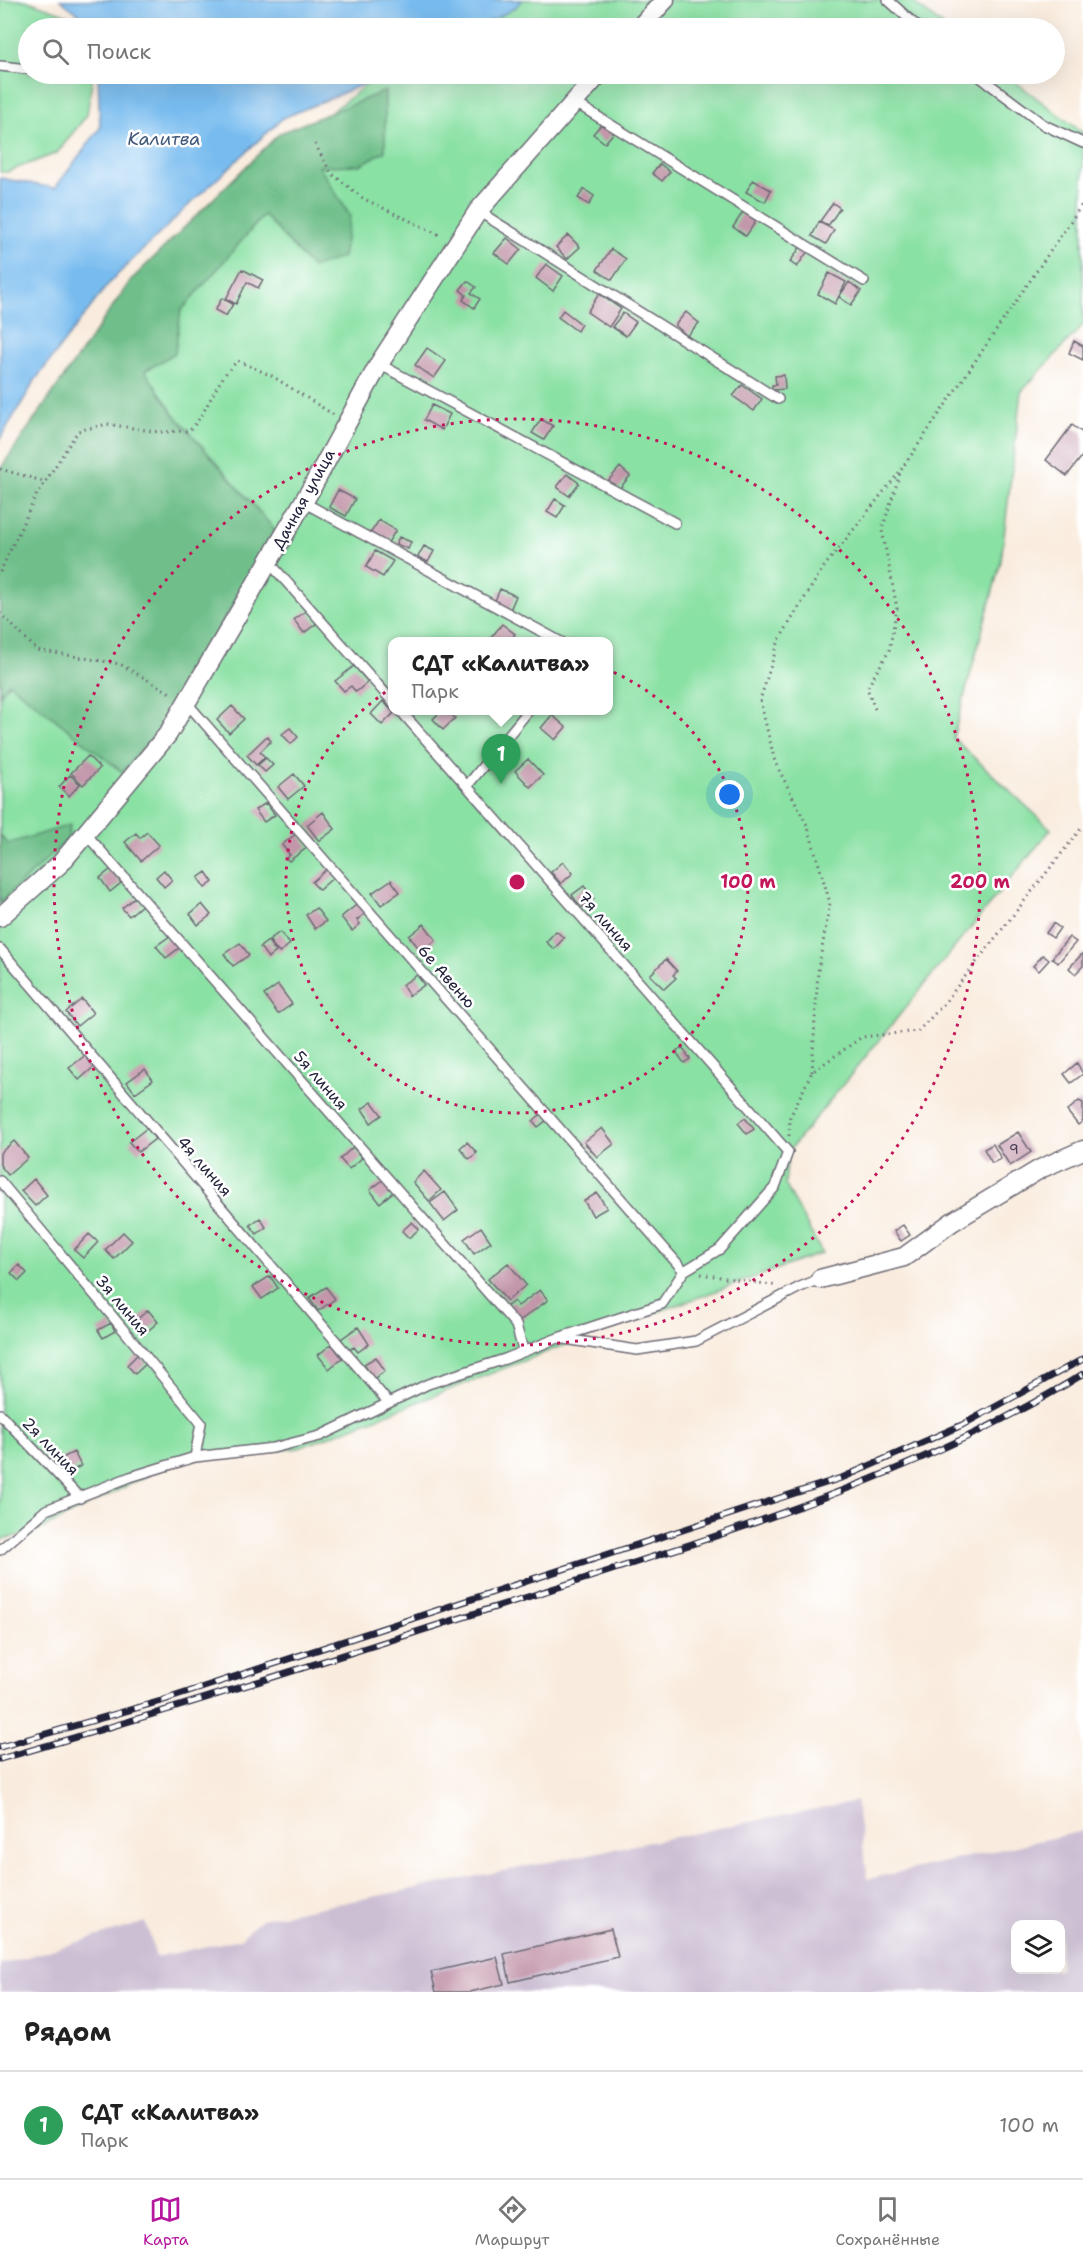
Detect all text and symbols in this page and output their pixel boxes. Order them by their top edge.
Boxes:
search box [18,18,1065,84]
icon: search [39,35,72,68]
text: Поиск [87,37,151,66]
water label: Калитва [128,127,200,151]
street label: Дачная улица [267,445,340,553]
popup [388,637,613,715]
text: СДТ «Калитва» [411,649,590,678]
text: Парк [411,678,459,704]
pin: 1 [482,734,520,784]
your location [715,780,744,809]
text: 100 m [720,870,776,894]
text: 200 m [950,870,1011,894]
centre of rings [507,872,527,892]
street label: 7я линия [574,887,638,956]
street label: 6е Авеню [413,940,480,1013]
street label: 5я линия [289,1046,352,1114]
street label: 4я линия [173,1132,237,1201]
house number: 9 [1009,1140,1019,1158]
street label: 3я линия [91,1270,154,1340]
street label: 2я линия [18,1413,84,1480]
map controls [1011,1920,1065,1974]
button: layers [1011,1920,1065,1974]
text: Рядом [24,2014,111,2049]
text: СДТ «Калитва» [81,2098,259,2127]
text: 1 [39,2112,48,2138]
text: 100 m [999,2112,1059,2138]
text: Парк [81,2127,128,2153]
tab: Карта [143,2193,189,2250]
tab: Маршрут [475,2193,549,2250]
tab: Сохранённые [835,2193,940,2250]

